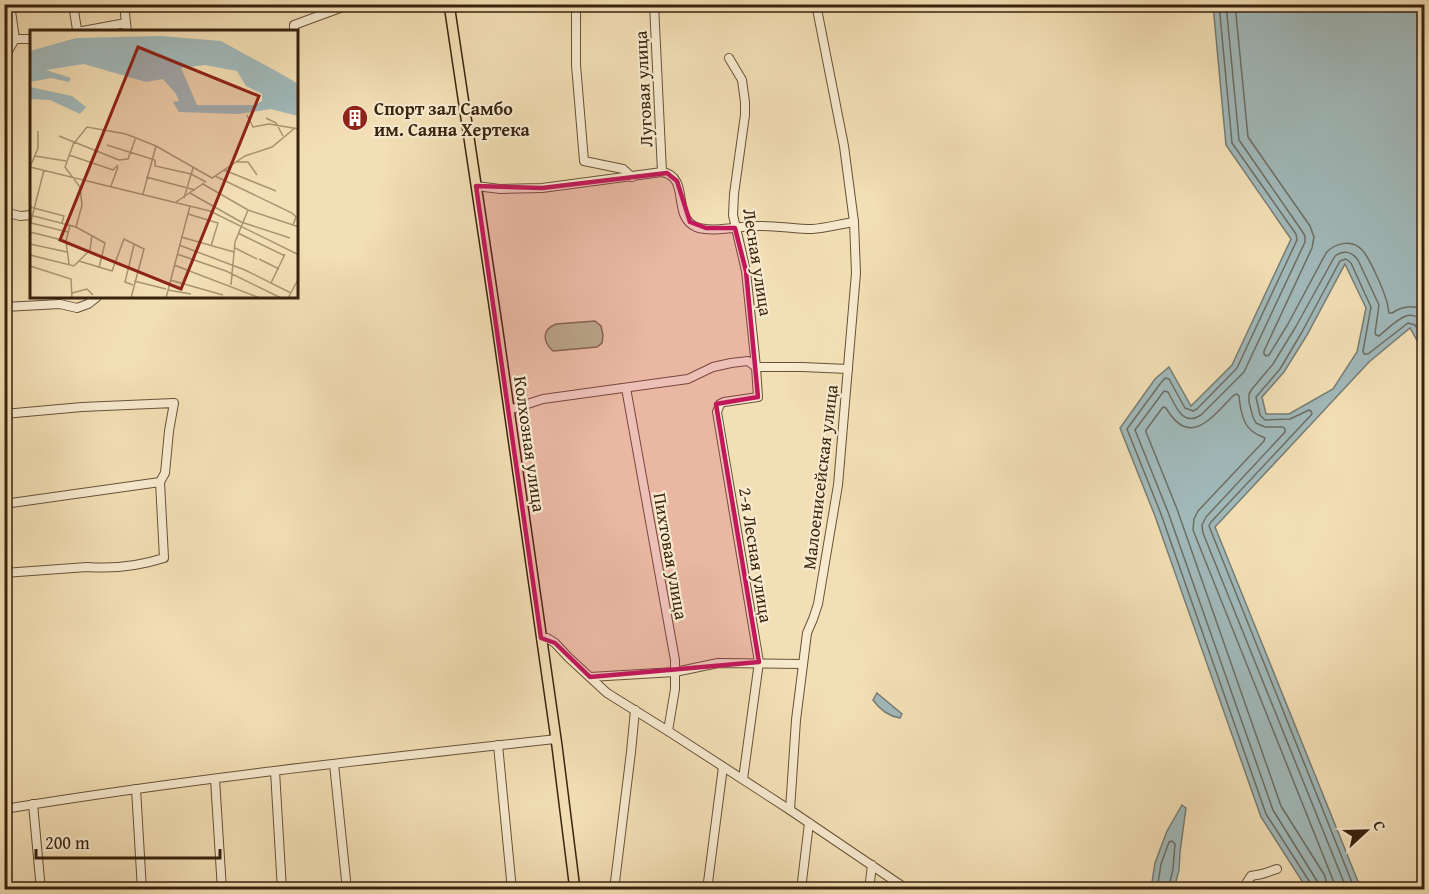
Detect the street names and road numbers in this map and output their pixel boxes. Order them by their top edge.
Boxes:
street label: Луговая улица [626,30,660,148]
street label: Лесная улица [736,206,780,318]
street label: Колхозная улица [507,374,553,514]
street label: Малоенисейская улица [795,383,845,571]
street label: 2-я Лесная улица [732,485,780,625]
street label: Пихтовая улица [647,490,696,622]

